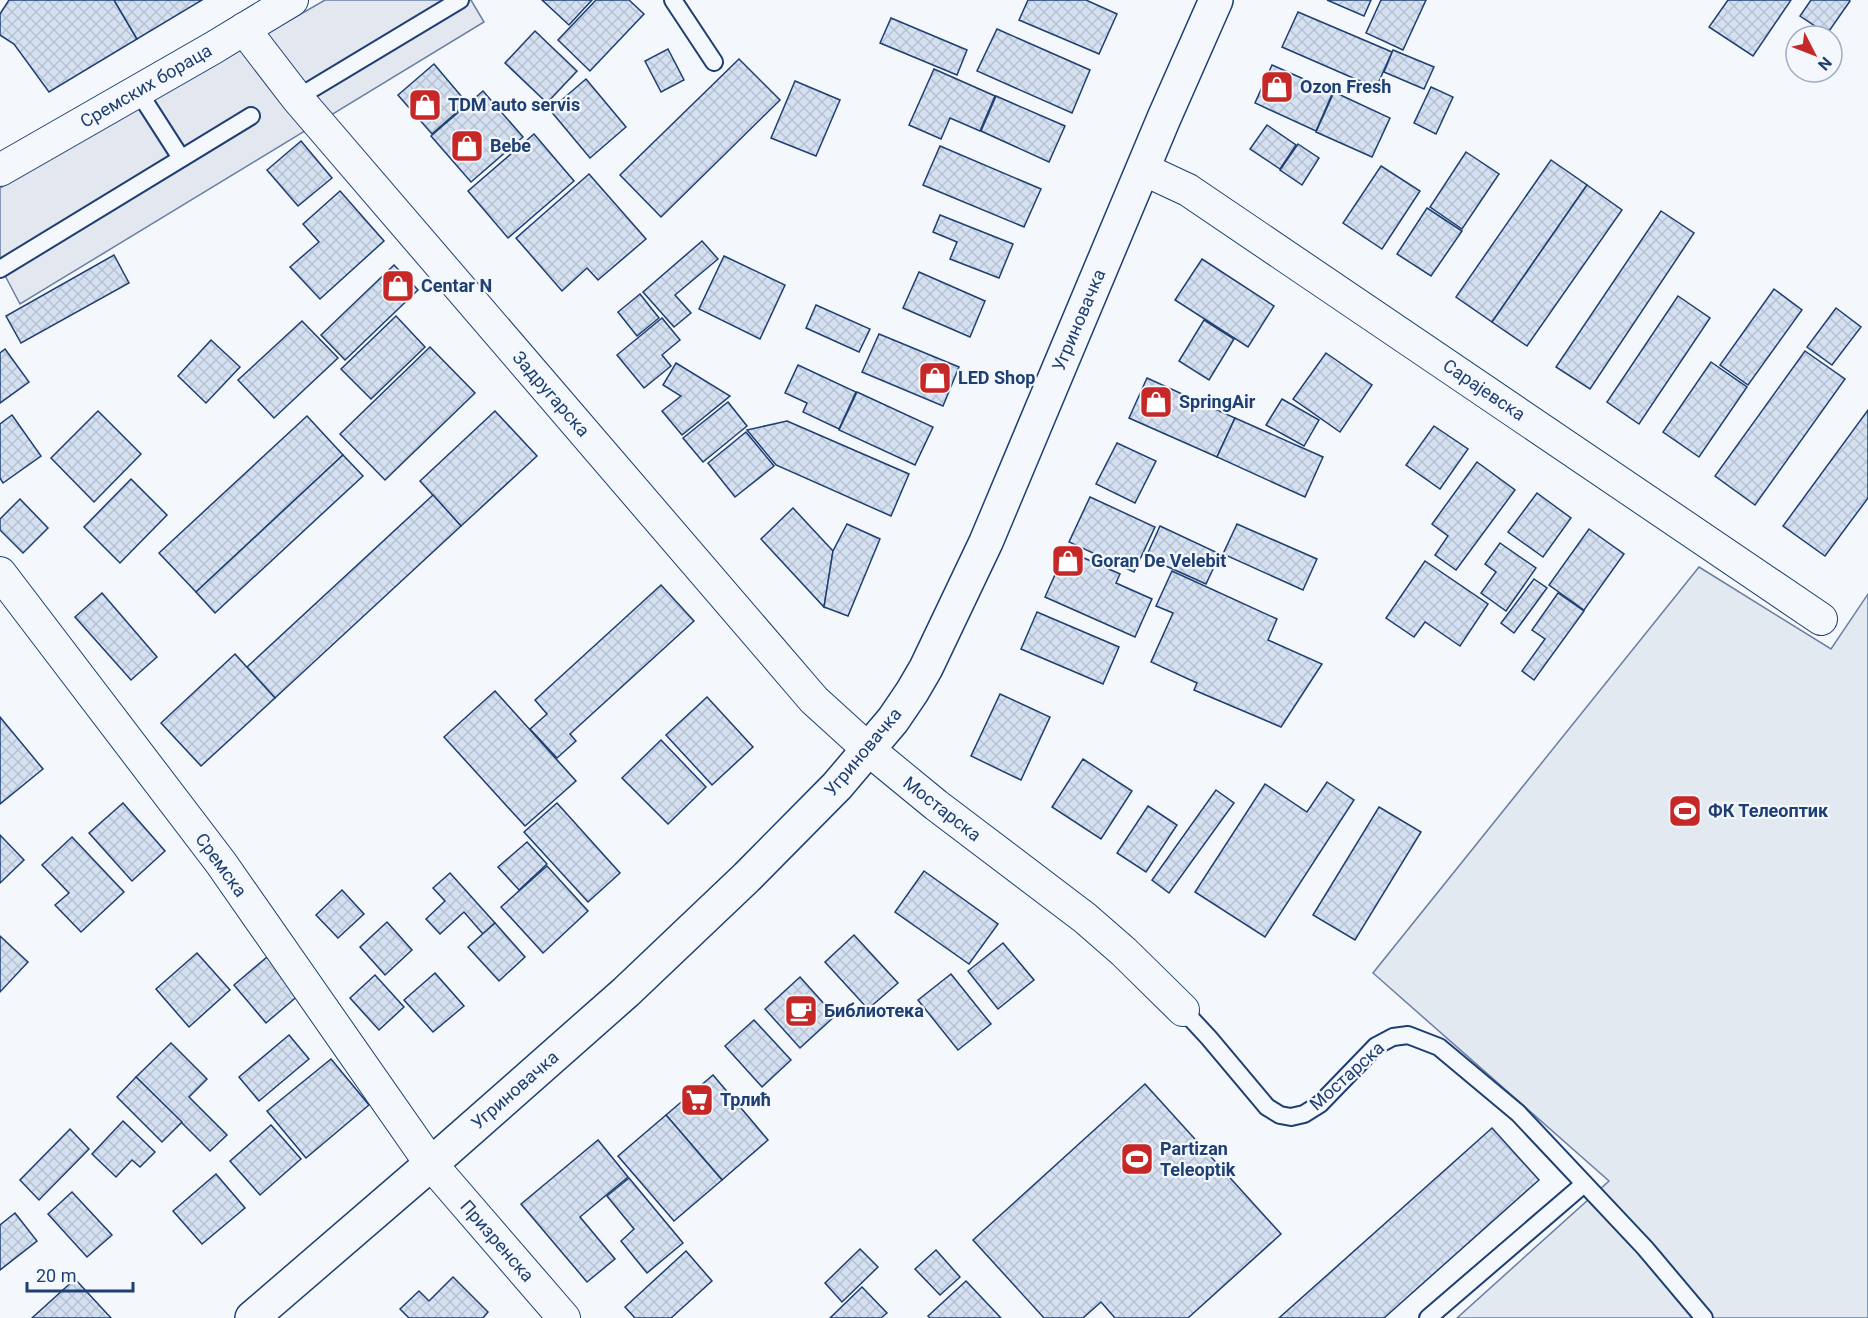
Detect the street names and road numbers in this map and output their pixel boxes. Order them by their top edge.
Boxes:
street label: Сремских бораца [76,39,215,132]
street label: Угриновачка [1048,266,1109,374]
street label: Задругарска [509,347,594,441]
street label: Сарајевска [1439,354,1529,425]
street label: Угриновачка [820,703,906,800]
street label: Мостарска [899,772,985,845]
street label: Сремска [191,829,252,901]
street label: Мостарска [1305,1037,1388,1114]
street label: Угриновачка [467,1046,563,1133]
street label: Призренска [456,1195,539,1286]

